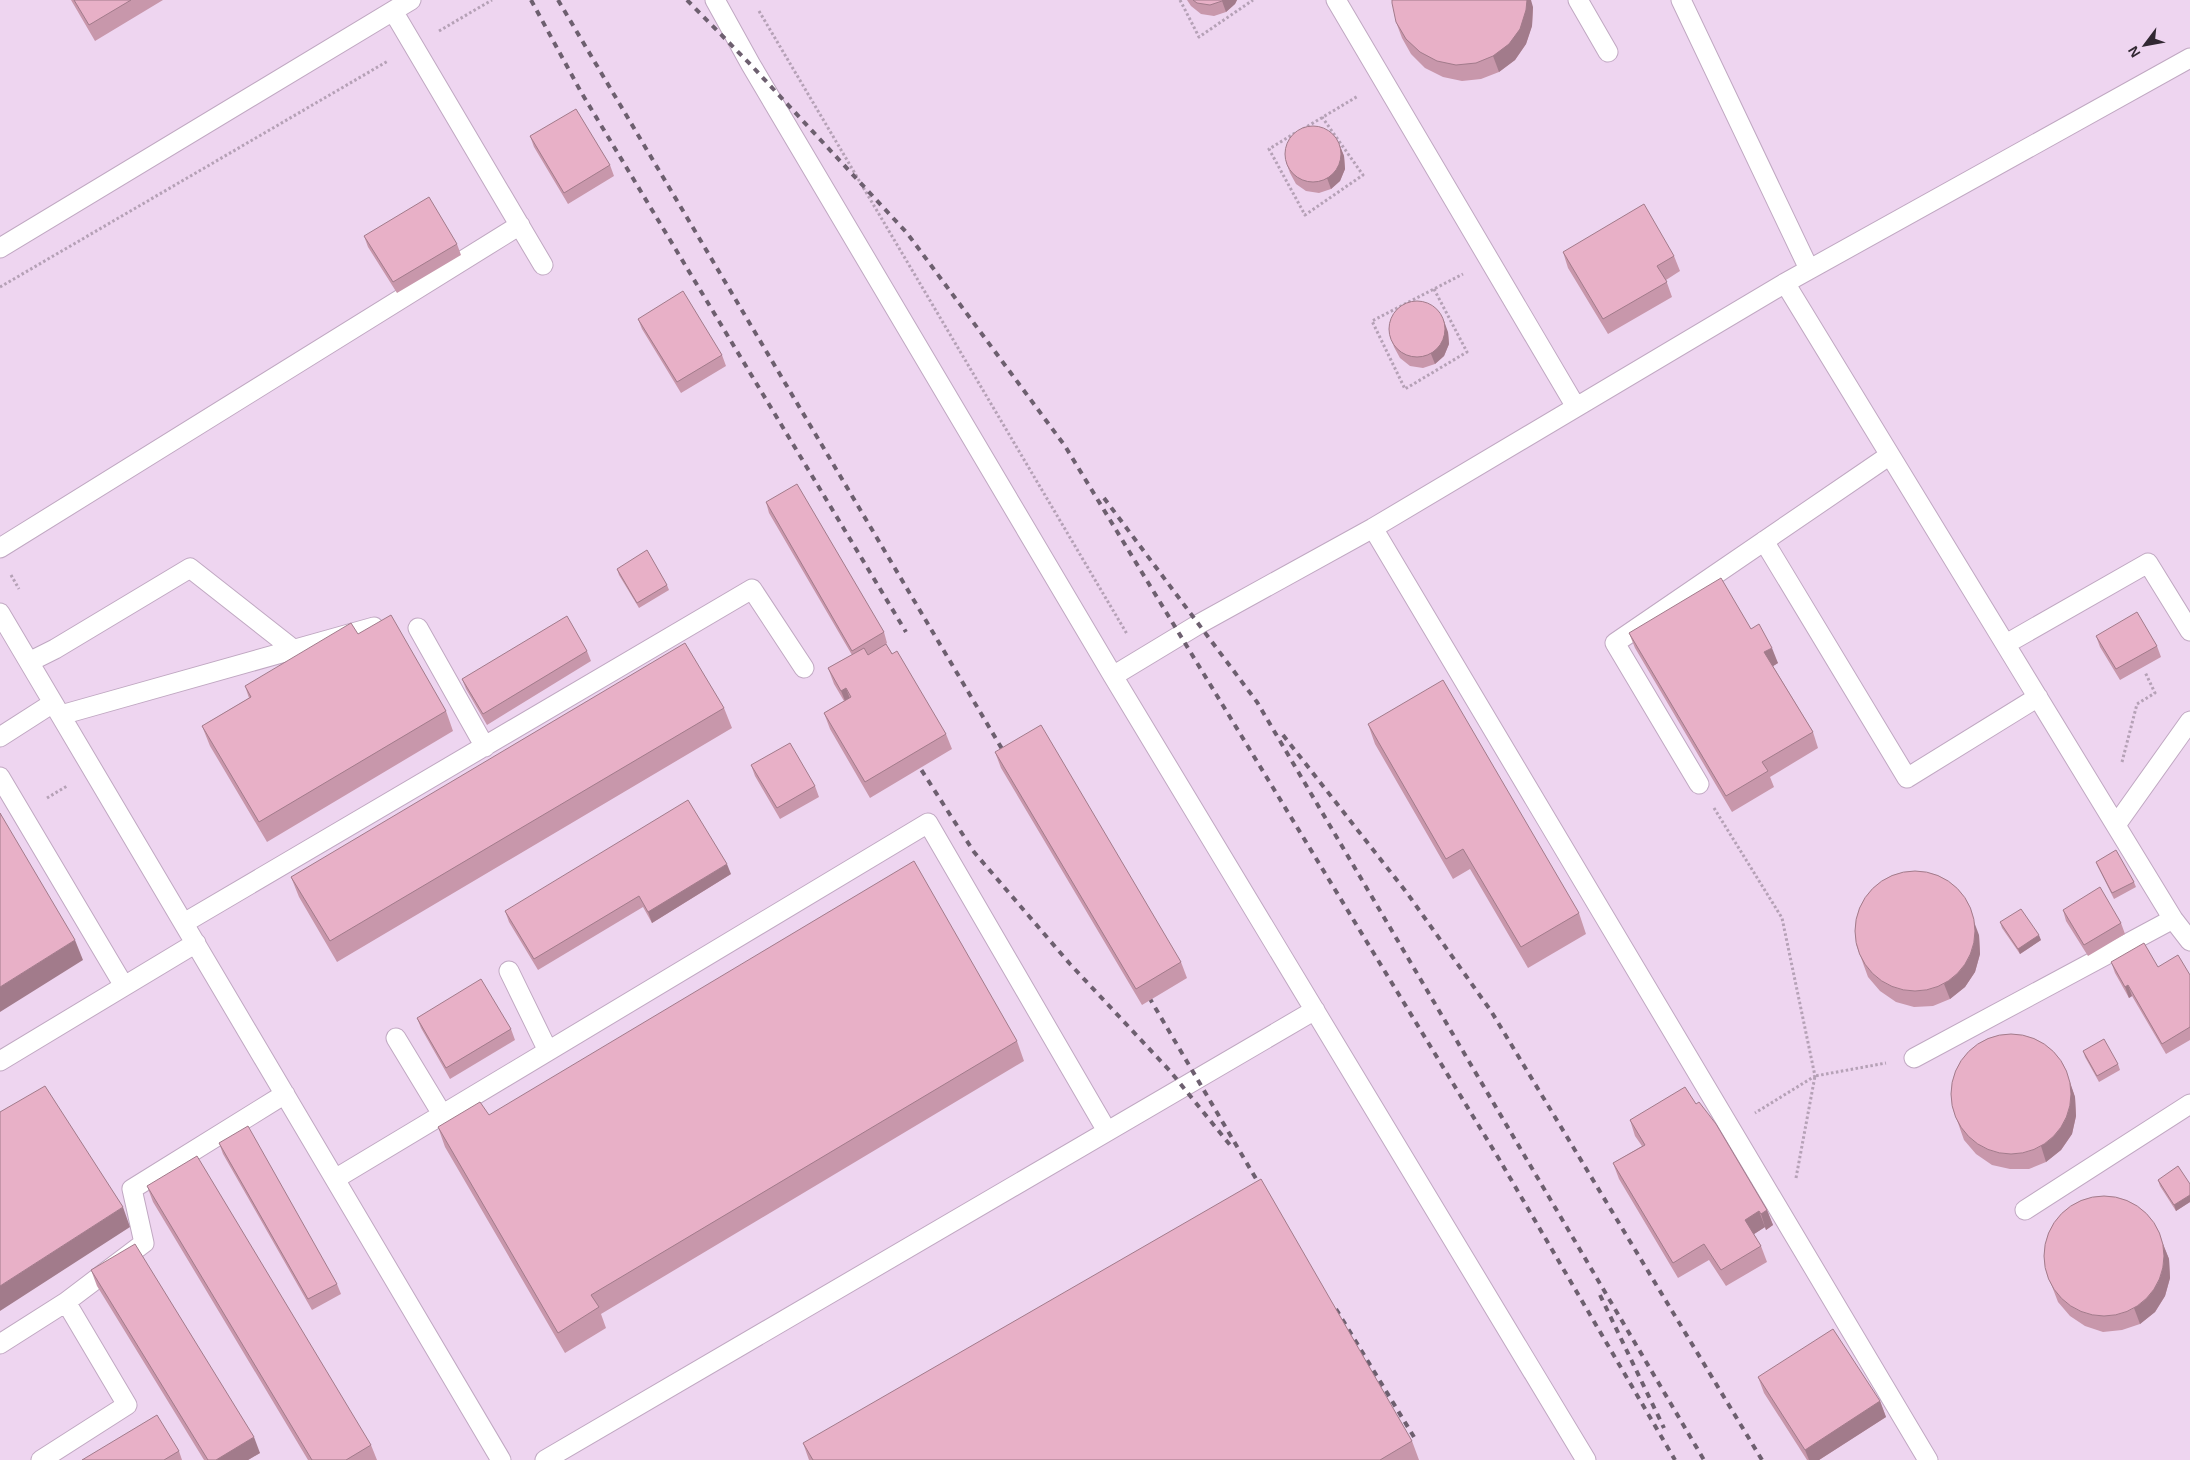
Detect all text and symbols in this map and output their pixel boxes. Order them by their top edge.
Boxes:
north arrow [2120,20,2170,70]
text: N [2125,43,2143,60]

